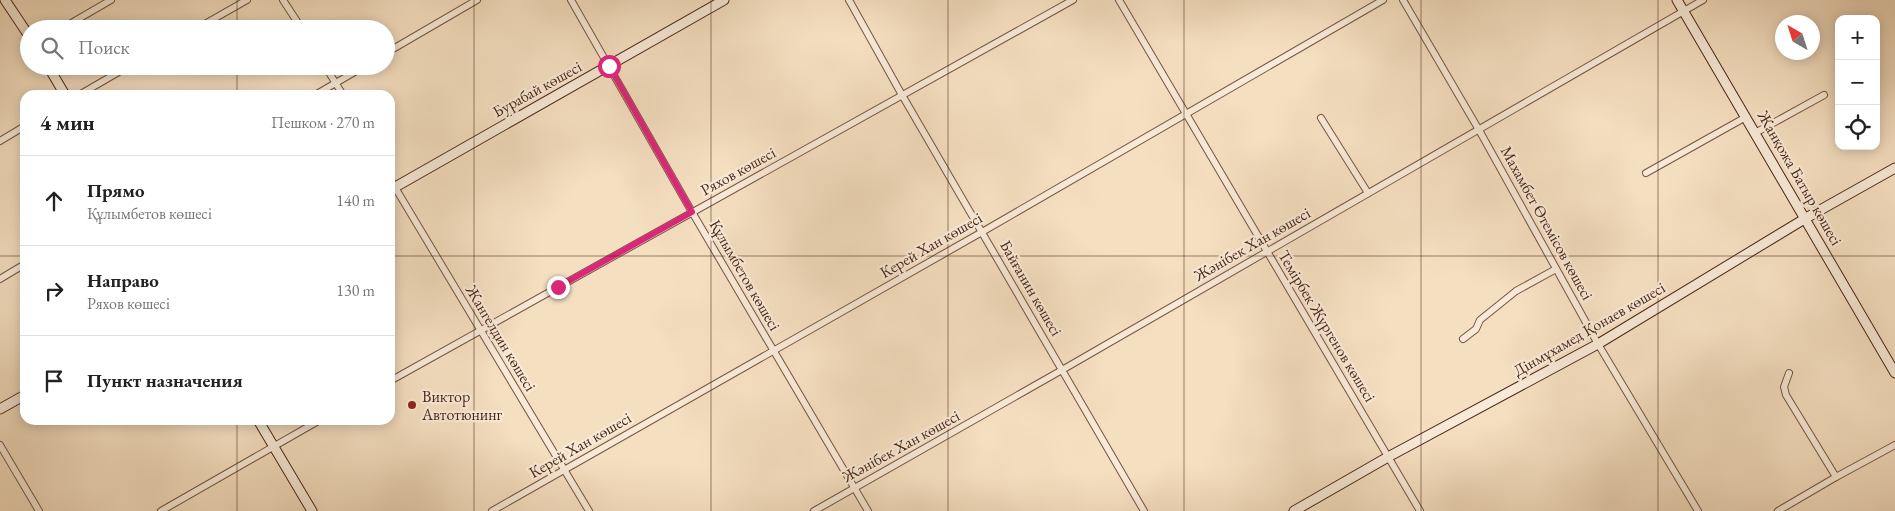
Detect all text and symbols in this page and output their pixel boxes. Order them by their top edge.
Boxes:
north arrow [1775,15,1820,60]
map controls [1835,15,1880,150]
button: + [1835,15,1880,60]
search box [20,20,395,75]
icon: search [38,34,66,62]
text: Поиск [78,35,130,60]
route start [598,55,621,78]
street label: Бурабай көшесі [489,56,585,122]
button: − [1835,60,1880,105]
button: locate [1835,105,1880,150]
street label: Жанқожа Батыр көшесі [1752,106,1847,249]
text: 4 мин [40,109,95,136]
text: Пешком · 270 m [271,112,375,133]
street label: Ряхов көшесі [697,142,779,200]
street label: Махамбет Өтемісов көшесі [1496,142,1598,304]
text: Прямо [87,178,145,203]
icon: ahead [40,187,68,215]
text: 140 m [336,190,375,211]
street label: Жәнібек Хан көшесі [1189,202,1314,286]
text: Құлымбетов көшесі [87,203,212,224]
street label: Керей Хан көшесі [876,207,986,283]
street label: Құлымбетов көшесі [705,216,785,334]
street label: Байғанин көшесі [995,236,1067,340]
street label: Темірбек Жүргенов көшесі [1273,246,1381,406]
text: Направо [87,268,159,293]
route end [547,276,570,299]
icon: right [40,277,68,305]
street label: Дінмұхамед Қонаев көшесі [1509,277,1669,381]
text: 130 m [336,280,375,301]
street label: Жангелдин көшесі [461,280,541,395]
text: Ряхов көшесі [87,293,170,314]
icon: arrive [40,367,68,395]
text: Пункт назначения [87,368,243,393]
place label: Виктор Автотюнинг [421,386,503,425]
marker: Виктор Автотюнинг [406,399,418,411]
street label: Жәнібек Хан көшесі [838,405,963,487]
street label: Керей Хан көшесі [525,407,635,483]

